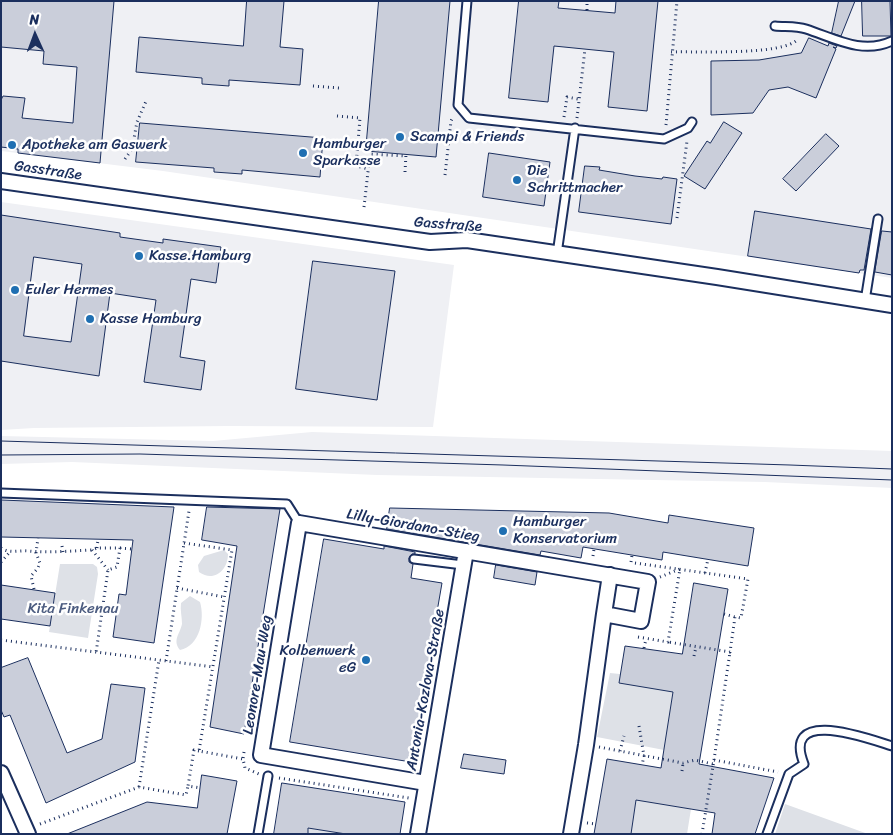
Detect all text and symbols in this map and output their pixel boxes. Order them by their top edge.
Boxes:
text: N [29,7,40,32]
north arrow [10,10,60,60]
place label: Scampi & Friends [410,128,524,146]
marker: Scampi & Friends [394,131,406,143]
place label: Hamburger Sparkasse [313,135,386,170]
place label: Apotheke am Gaswerk [22,136,168,154]
marker: Apotheke am Gaswerk [6,139,18,151]
marker: Hamburger Sparkasse [297,147,309,159]
street label: Gasstraße [13,157,83,185]
place label: Die Schrittmacher [527,162,622,197]
marker: Die Schrittmacher [511,174,523,186]
street label: Gasstraße [413,214,483,236]
place label: Kasse.Hamburg [149,247,251,265]
marker: Kasse.Hamburg [133,250,145,262]
place label: Euler Hermes [25,281,113,299]
marker: Euler Hermes [9,284,21,296]
place label: Kasse Hamburg [100,310,202,328]
marker: Kasse Hamburg [84,313,96,325]
street label: Lilly-Giordano-Stieg [345,505,481,547]
place label: Hamburger Konservatorium [513,513,617,548]
marker: Hamburger Konservatorium [497,525,509,537]
park label: Kita Finkenau [27,600,119,618]
street label: Antonia-Kozlova-Straße [403,608,449,772]
street label: Leonore-Mau-Weg [240,614,276,736]
place label: Kolbenwerk eG [279,642,356,677]
marker: Kolbenwerk eG [360,654,372,666]

